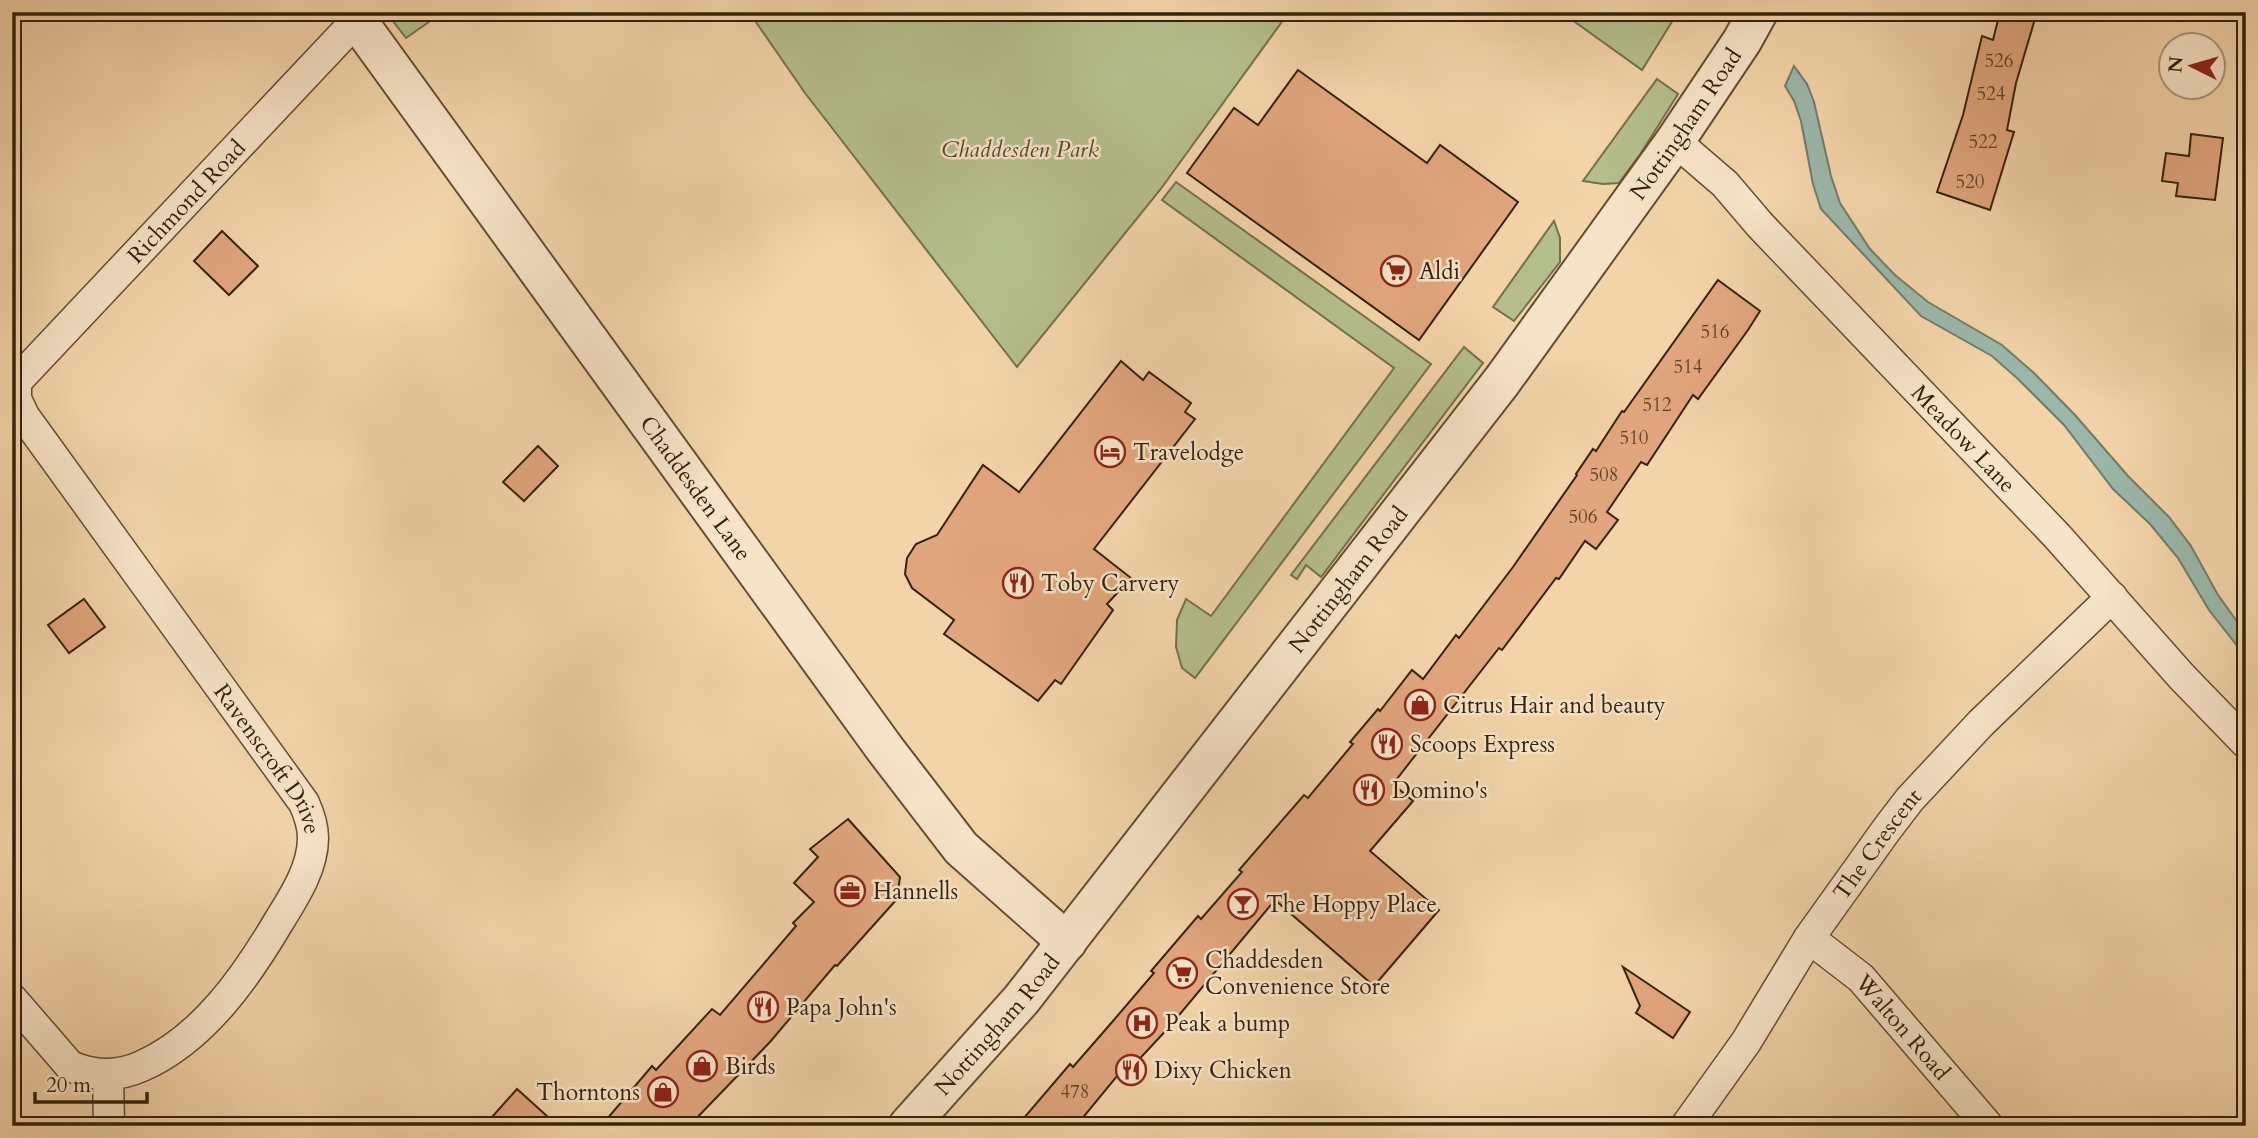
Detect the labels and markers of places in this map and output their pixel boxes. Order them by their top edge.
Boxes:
supermarket icon: Aldi [1379,254,1413,288]
place label: Aldi [1419,256,1460,287]
hotel icon: Travelodge [1093,435,1127,469]
place label: Travelodge [1133,437,1244,468]
restaurant icon: Toby Carvery [1001,566,1035,600]
place label: Toby Carvery [1041,568,1180,599]
shop icon: Citrus Hair and beauty [1403,688,1437,722]
place label: Citrus Hair and beauty [1443,690,1666,721]
restaurant icon: Scoops Express [1370,727,1404,761]
place label: Scoops Express [1410,729,1555,760]
restaurant icon: Domino's [1352,773,1386,807]
place label: Domino's [1392,775,1487,806]
office icon: Hannells [833,874,867,908]
place label: Hannells [873,876,958,907]
bar icon: The Hoppy Place [1226,887,1260,921]
place label: The Hoppy Place [1266,889,1437,920]
place label: Chaddesden Convenience Store [1205,945,1390,1002]
supermarket icon: Chaddesden Convenience Store [1165,956,1199,990]
restaurant icon: Papa John's [746,990,780,1024]
place label: Papa John's [786,992,897,1023]
hospital icon: Peak a bump [1125,1006,1159,1040]
place label: Peak a bump [1165,1008,1290,1039]
shop icon: Birds [685,1049,719,1083]
place label: Birds [725,1051,775,1082]
restaurant icon: Dixy Chicken [1114,1053,1148,1087]
place label: Dixy Chicken [1154,1055,1292,1086]
shop icon: Thorntons [646,1075,680,1109]
place label: Thorntons [536,1077,640,1108]

